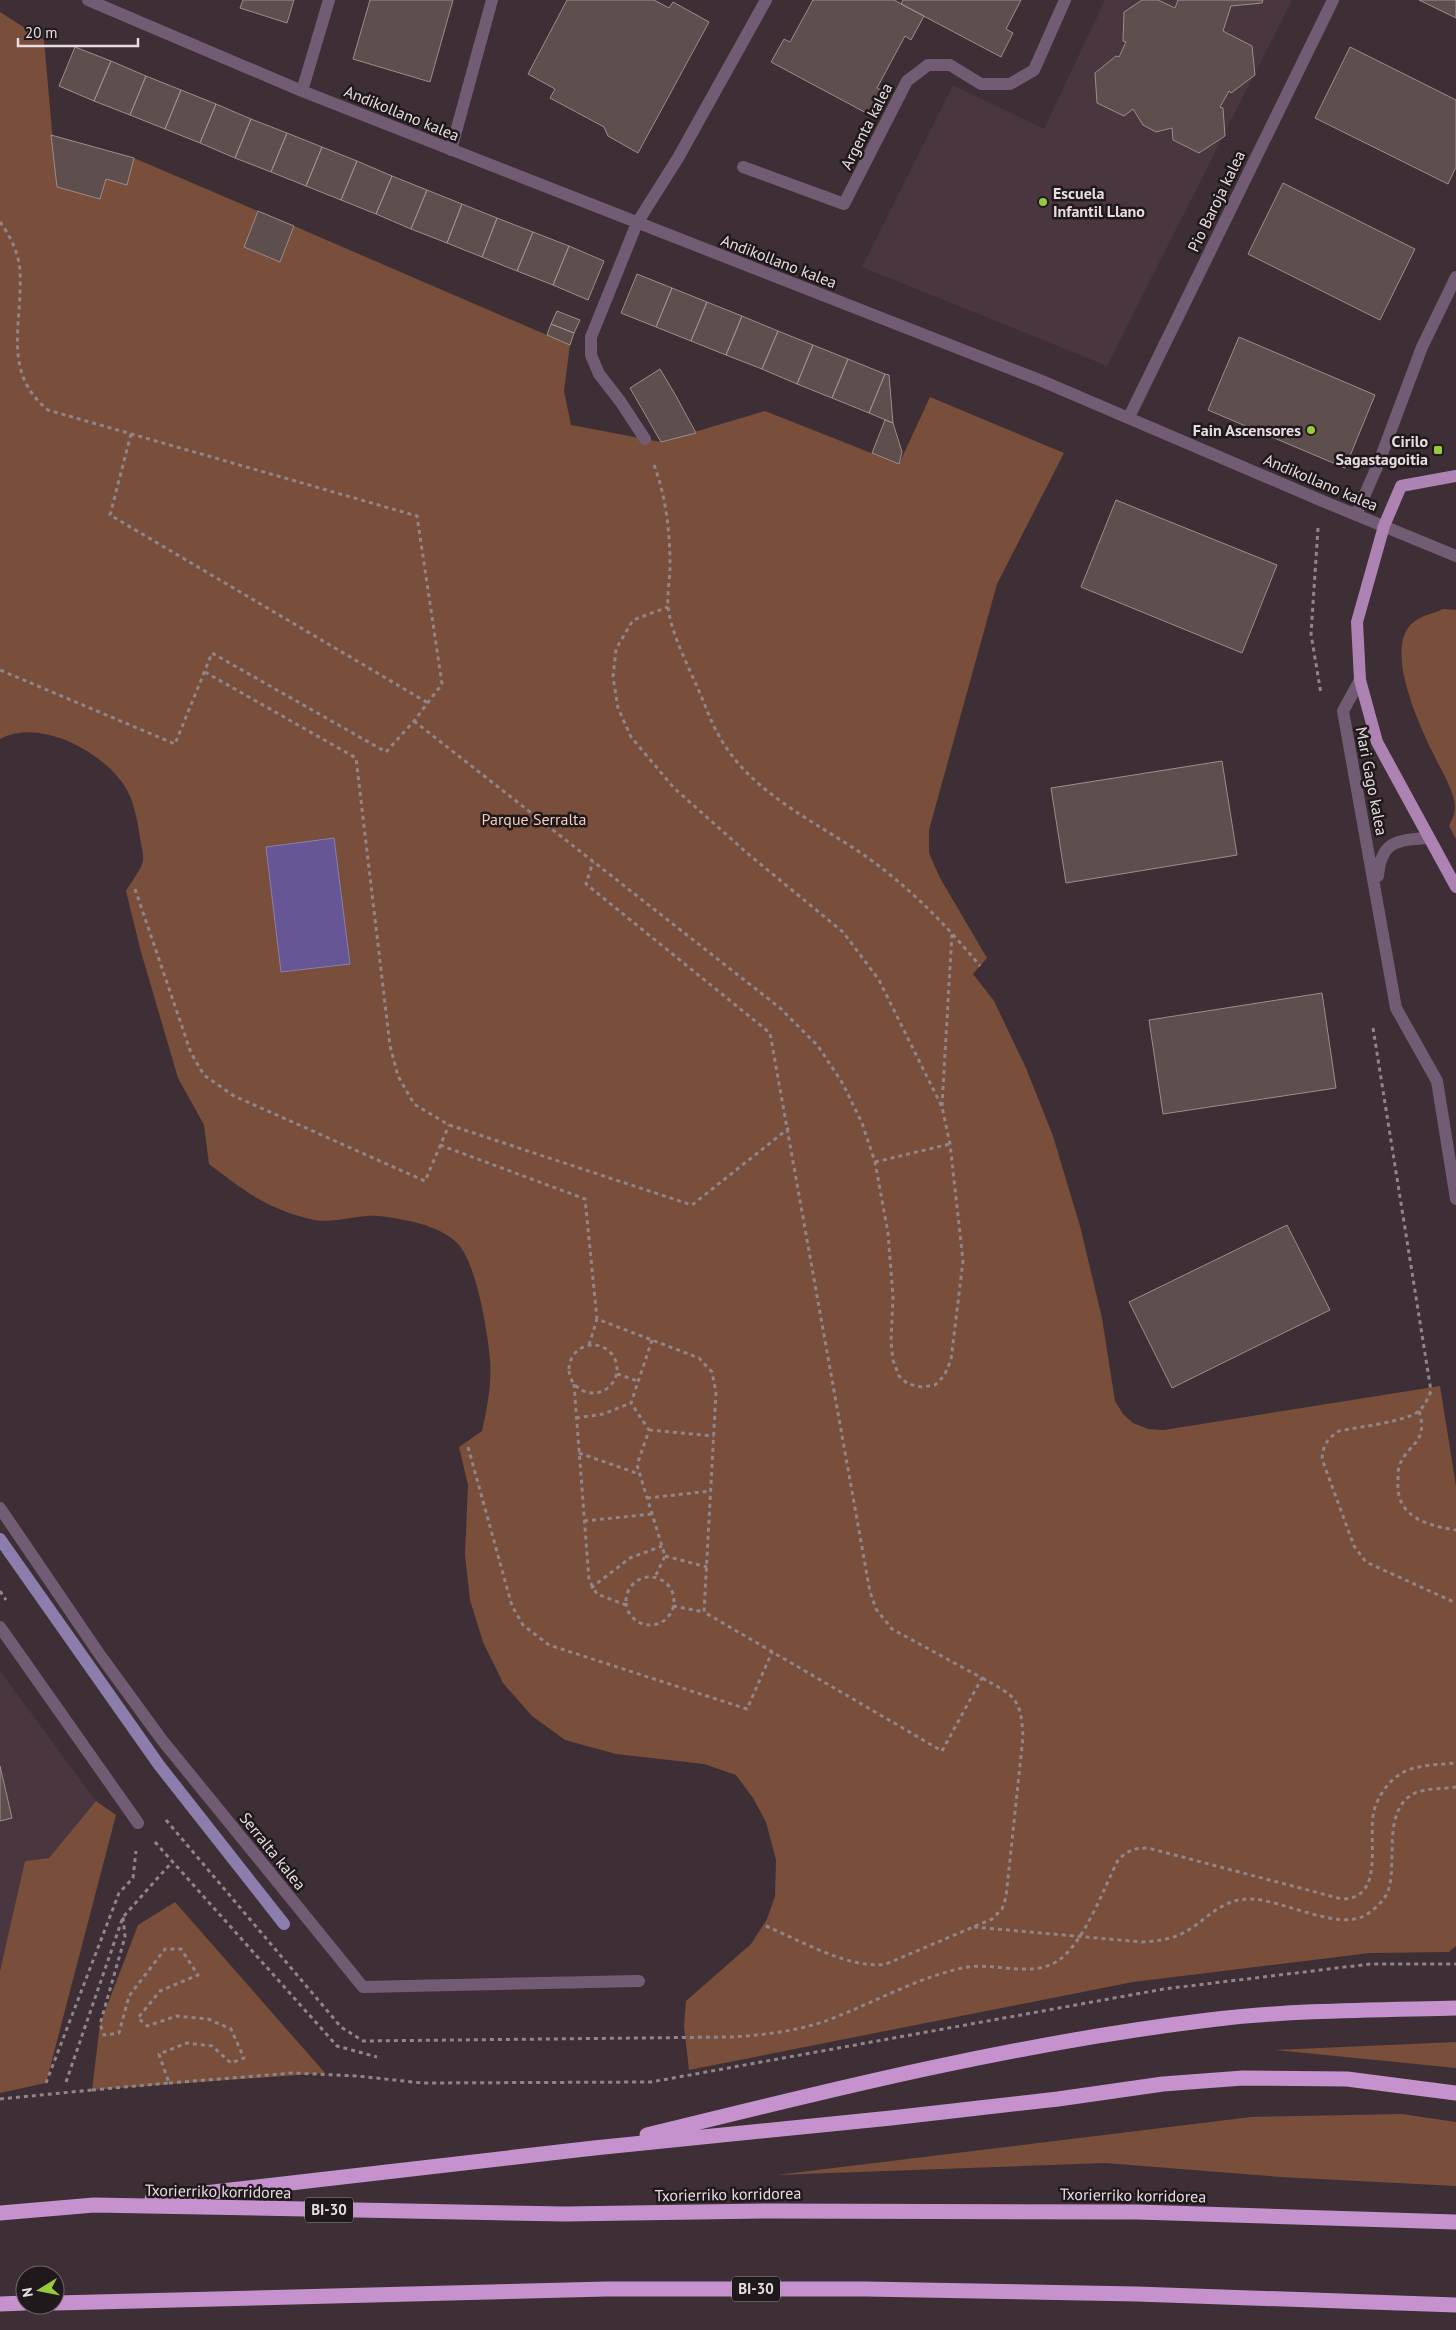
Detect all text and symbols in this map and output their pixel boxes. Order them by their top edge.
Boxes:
scale bar [18,15,138,47]
text: 20 m [25,23,58,42]
street label: Argenta kalea [836,79,896,173]
street label: Andikollano kalea [342,81,462,145]
street label: Pio Baroja kalea [1183,147,1249,255]
place label: Escuela Infantil Llano [1053,183,1145,221]
marker: Escuela Infantil Llano [1037,196,1049,208]
street label: Andikollano kalea [718,230,840,292]
place label: Fain Ascensores [1193,420,1301,440]
marker: Fain Ascensores [1305,424,1317,436]
place label: Cirilo Sagastagoitia [1336,431,1428,469]
marker: Cirilo Sagastagoitia [1432,444,1444,456]
street label: Andikollano kalea [1261,449,1381,515]
street label: Mari Gago kalea [1352,725,1392,837]
park label: Parque Serralta [482,809,586,829]
street label: Serralta kalea [236,1808,310,1894]
street label: Txorierriko korridorea [145,2180,291,2202]
street label: Txorierriko korridorea [655,2183,801,2205]
street label: Txorierriko korridorea [1060,2184,1206,2206]
road number: BI-30 [305,2198,353,2222]
north arrow [15,2265,65,2315]
road number: BI-30 [732,2276,780,2302]
text: N [18,2286,37,2298]

